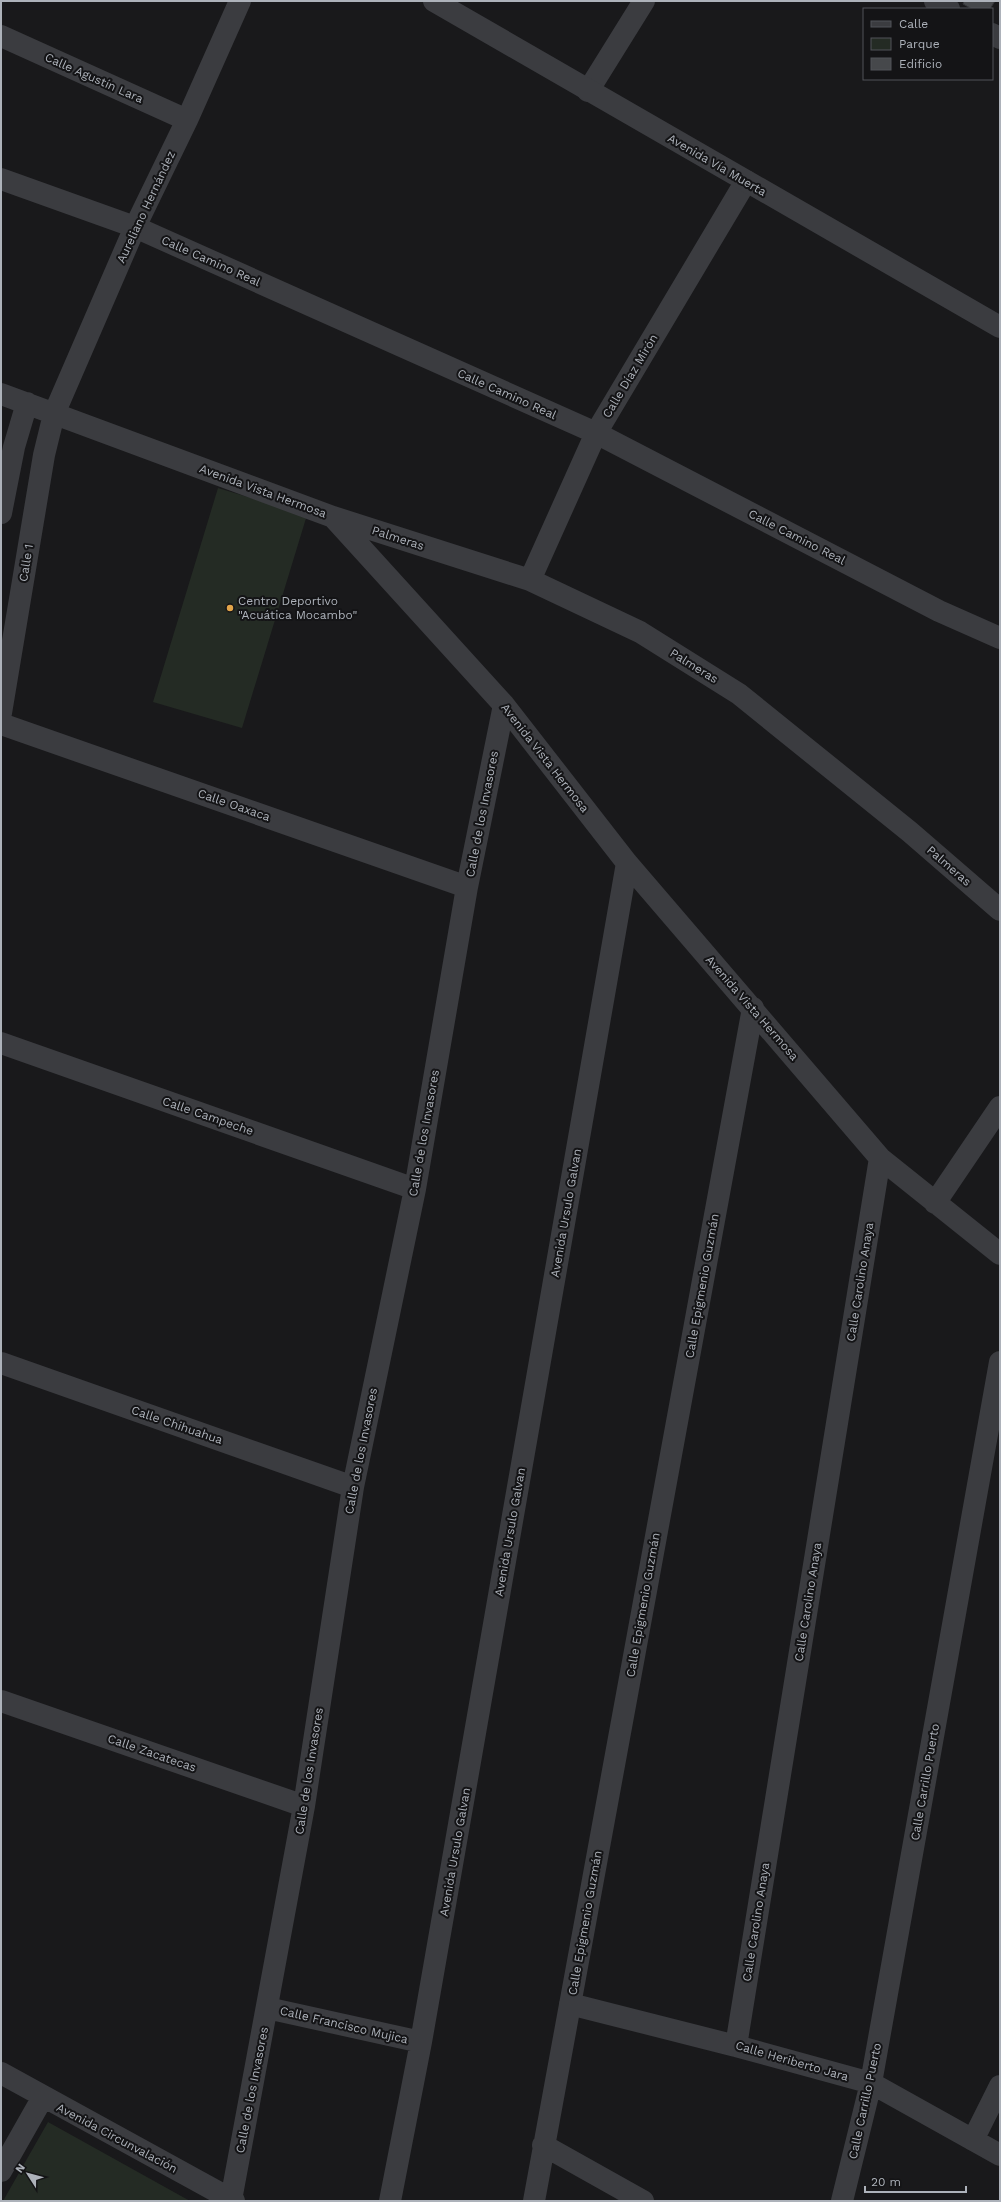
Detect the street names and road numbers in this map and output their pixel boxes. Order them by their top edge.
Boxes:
street label: Calle Agustín Lara [43,50,146,106]
street label: Avenida Vía Muerta [665,131,769,199]
street label: Aureliano Hernández [114,149,178,265]
street label: Calle Camino Real [159,233,263,289]
street label: Calle Díaz Mirón [599,332,661,420]
street label: Calle Camino Real [455,366,559,422]
street label: Avenida Vista Hermosa [198,461,329,521]
street label: Calle Camino Real [746,506,848,568]
street label: Palmeras [370,523,426,553]
street label: Calle 1 [16,543,36,583]
street label: Palmeras [667,646,721,686]
street label: Avenida Vista Hermosa [498,701,592,815]
street label: Calle de los Invasores [463,750,501,878]
street label: Calle Oaxaca [196,786,272,824]
street label: Palmeras [924,843,974,889]
street label: Avenida Vista Hermosa [703,953,801,1063]
street label: Calle de los Invasores [406,1069,442,1197]
street label: Calle Campeche [161,1094,255,1138]
street label: Avenida Ursulo Galvan [548,1148,584,1278]
street label: Calle Epigmenio Guzmán [682,1213,722,1359]
street label: Calle Carolino Anaya [844,1221,876,1342]
street label: Calle de los Invasores [342,1387,380,1515]
street label: Calle Chihuahua [130,1403,225,1447]
street label: Avenida Ursulo Galvan [492,1467,528,1597]
street label: Calle Epigmenio Guzmán [623,1532,663,1678]
street label: Calle Carolino Anaya [792,1541,824,1662]
street label: Calle de los Invasores [292,1707,326,1835]
street label: Calle Carrillo Puerto [908,1722,942,1842]
street label: Calle Zacatecas [106,1731,198,1775]
street label: Avenida Ursulo Galvan [437,1787,473,1917]
street label: Calle Epigmenio Guzmán [565,1850,605,1996]
street label: Calle Carolino Anaya [740,1861,772,1982]
street label: Calle Francisco Mujica [279,2003,410,2047]
street label: Calle de los Invasores [233,2026,271,2154]
street label: Calle Heriberto Jara [734,2038,850,2084]
street label: Calle Carrillo Puerto [846,2042,884,2160]
street label: Avenida Circunvalación [54,2100,180,2176]

